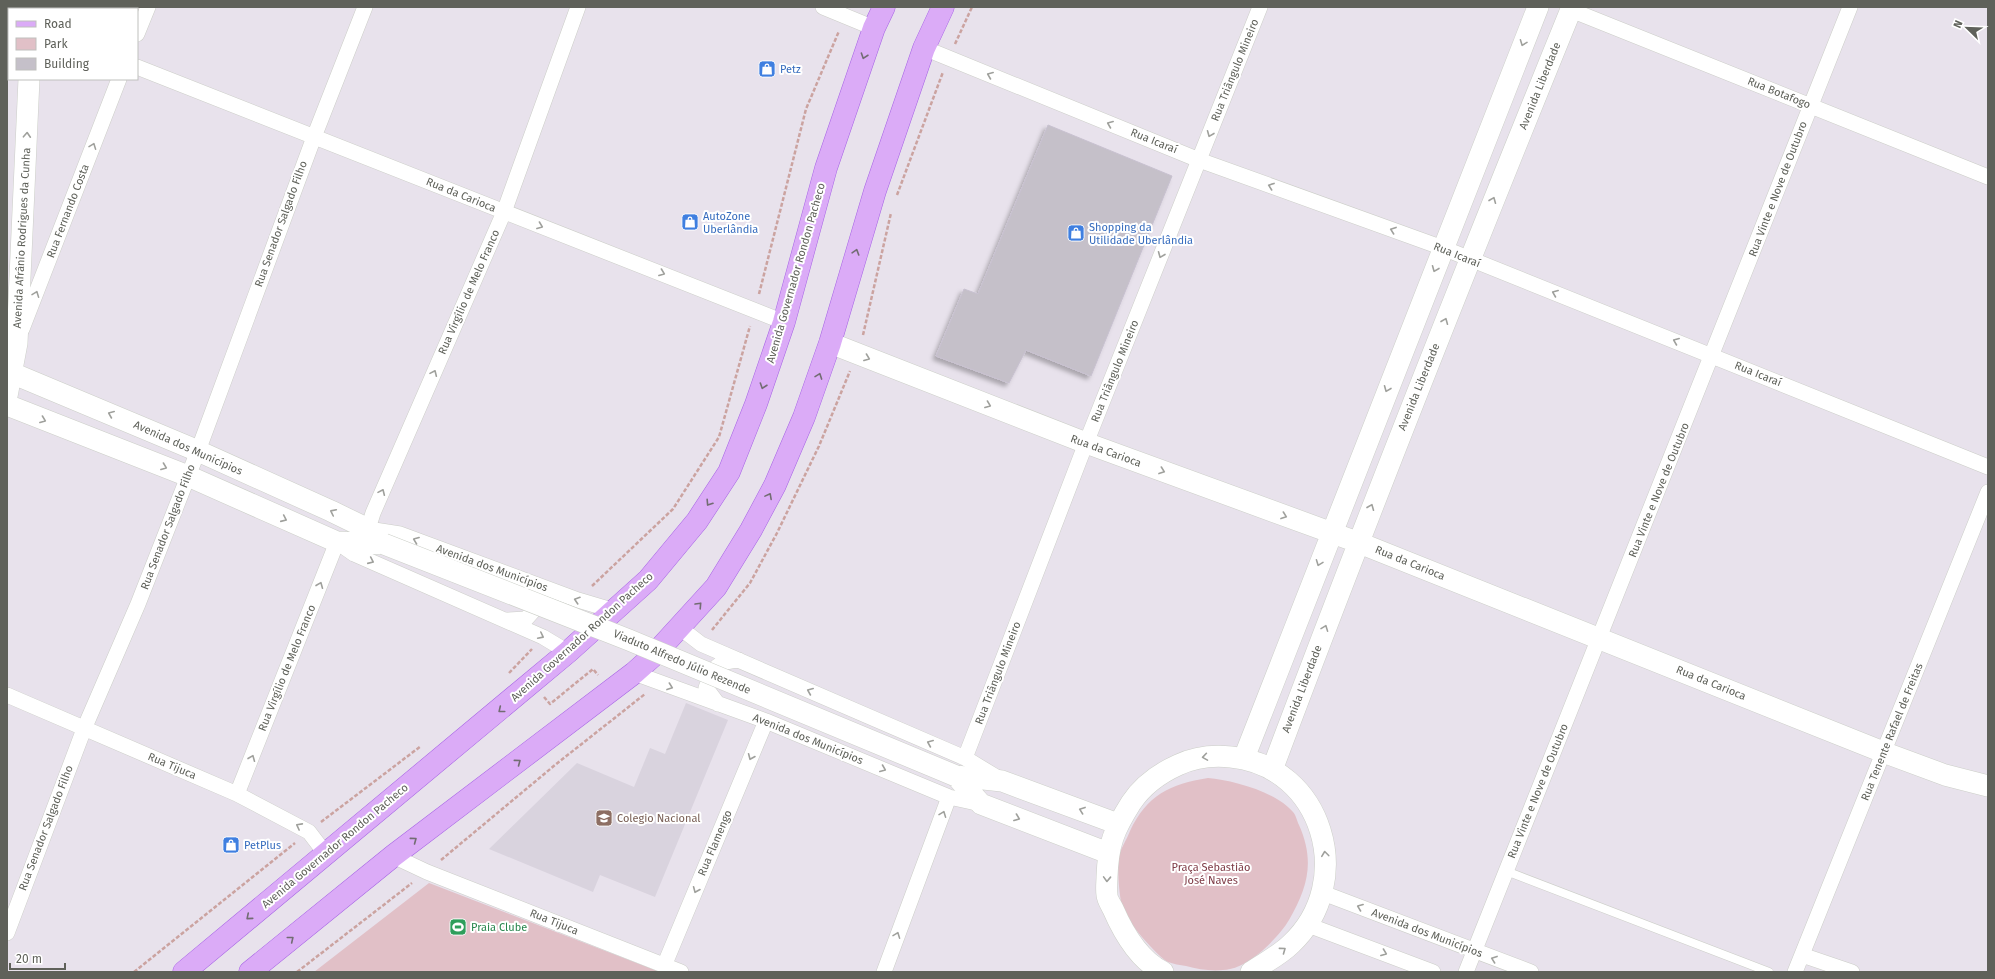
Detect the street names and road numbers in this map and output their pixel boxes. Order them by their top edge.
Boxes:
street label: Rua Triângulo Mineiro [1209,17,1261,123]
street label: Avenida Liberdade [1517,41,1563,131]
street label: Rua Botafogo [1746,74,1812,112]
street label: Rua Vinte e Nove de Outubro [1746,119,1810,259]
street label: Rua Icaraí [1129,126,1179,156]
street label: Avenida Afrânio Rodrigues da Cunha [11,147,33,329]
street label: Rua Senador Salgado Filho [252,159,310,289]
street label: Rua Fernando Costa [44,162,92,260]
street label: Rua da Carioca [424,175,498,215]
street label: Avenida Governador Rondon Pacheco [764,181,828,365]
street label: Rua Virgílio de Melo Franco [436,228,502,356]
street label: Rua Icaraí [1432,240,1482,270]
street label: Rua Triângulo Mineiro [1089,318,1141,424]
street label: Avenida Liberdade [1396,342,1442,432]
street label: Rua Icaraí [1733,359,1783,389]
street label: Avenida dos Municípios [132,418,244,478]
street label: Rua Vinte e Nove de Outubro [1626,421,1692,559]
street label: Rua da Carioca [1069,432,1143,470]
street label: Rua Senador Salgado Filho [138,462,198,592]
street label: Avenida dos Municípios [434,542,550,594]
street label: Rua da Carioca [1373,543,1447,583]
street label: Avenida Governador Rondon Pacheco [508,570,656,704]
street label: Rua Virgílio de Melo Franco [256,603,318,733]
street label: Rua Triângulo Mineiro [972,620,1024,726]
street label: Viaduto Alfredo Júlio Rezende [611,627,753,697]
street label: Avenida Liberdade [1279,643,1325,735]
street label: Rua Tenente Rafael de Freitas [1858,661,1926,803]
street label: Rua da Carioca [1674,663,1748,703]
street label: Avenida dos Municípios [751,711,865,767]
street label: Rua Vinte e Nove de Outubro [1505,722,1571,860]
street label: Rua Tijuca [146,750,198,782]
street label: Rua Senador Salgado Filho [16,763,76,893]
street label: Avenida Governador Rondon Pacheco [259,781,411,911]
street label: Rua Flamengo [695,808,735,878]
street label: Rua Tijuca [528,906,580,938]
street label: Avenida dos Municípios [1370,906,1484,960]

